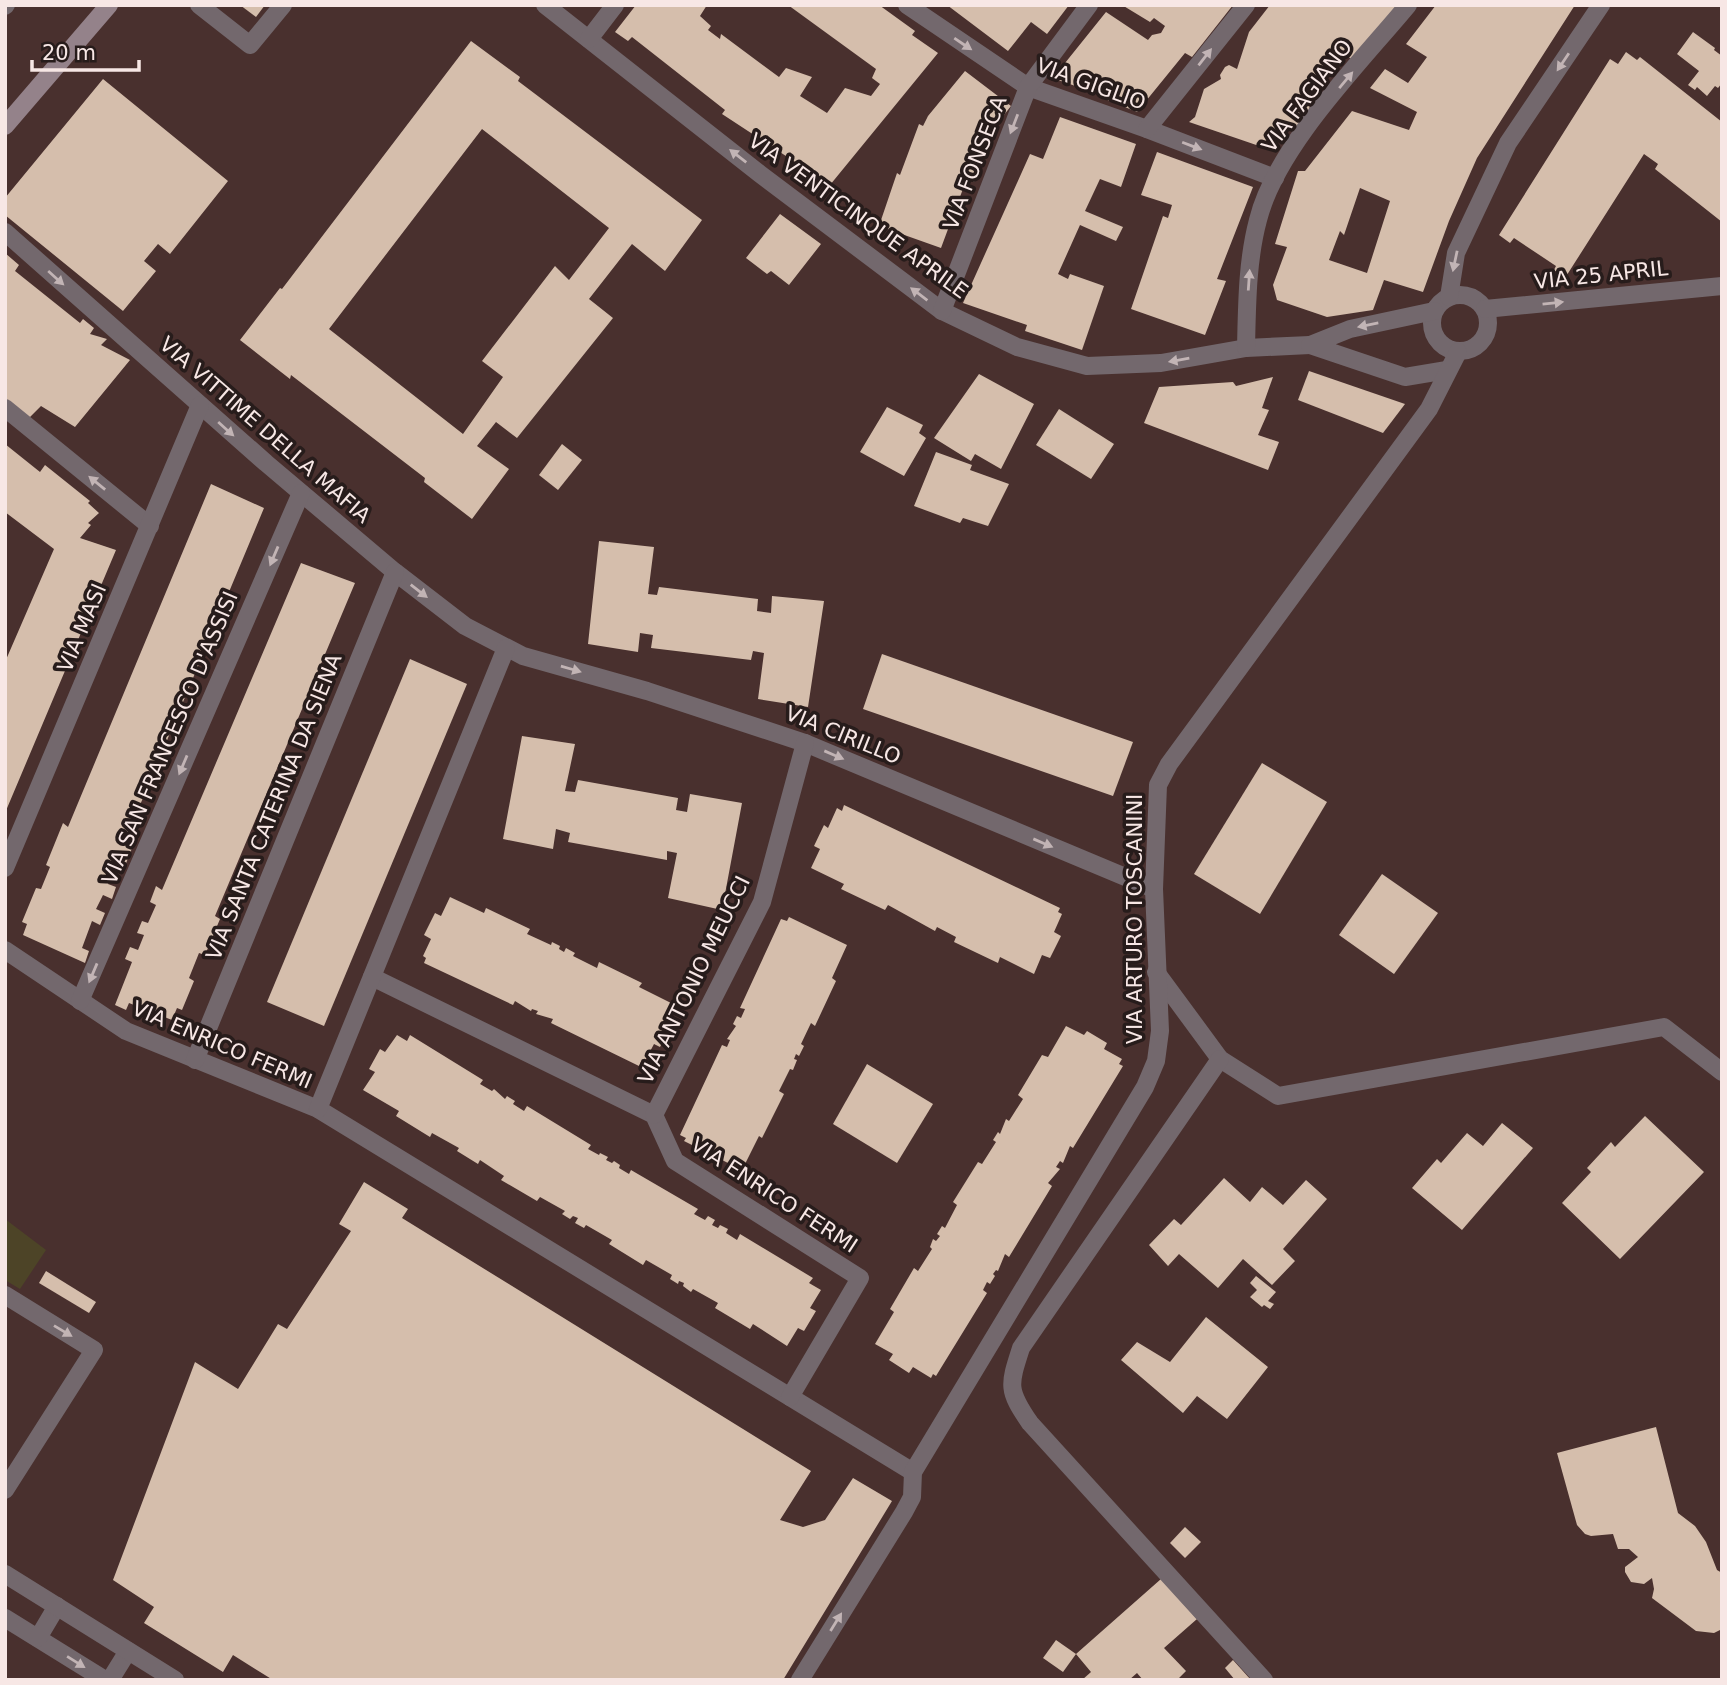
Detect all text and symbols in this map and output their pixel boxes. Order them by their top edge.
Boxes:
scale bar [32,28,138,72]
street label: VIA FAGIANO [1257,35,1357,157]
one-way arrow [954,37,972,51]
text: 20 m [42,41,96,65]
one-way arrow [1197,48,1212,66]
one-way arrow [1556,52,1569,72]
street label: VIA GIGLIO [1033,53,1149,115]
one-way arrow [1338,71,1354,89]
street label: VIA FONSECA [938,92,1012,233]
one-way arrow [1008,114,1019,135]
street label: VIA VENTICINQUE APRILE [744,128,972,304]
one-way arrow [1181,141,1202,152]
one-way arrow [729,150,747,164]
one-way arrow [1449,250,1460,272]
street label: VIA 25 APRIL [1533,256,1669,294]
one-way arrow [47,269,64,285]
one-way arrow [1244,269,1255,291]
one-way arrow [911,286,929,301]
one-way arrow [1542,297,1564,308]
one-way arrow [1357,320,1379,331]
street label: VIA VITTIME DELLA MAFIA [155,332,376,528]
one-way arrow [1168,355,1190,366]
one-way arrow [218,421,235,436]
one-way arrow [88,475,106,490]
one-way arrow [268,546,279,567]
street label: VIA MASI [53,580,111,676]
one-way arrow [410,583,428,598]
street label: VIA SAN FRANCESCO D'ASSISI [97,588,243,888]
street label: VIA SANTA CATERINA DA SIENA [201,650,347,964]
one-way arrow [561,665,582,675]
street label: VIA CIRILLO [782,701,904,769]
one-way arrow [823,749,844,760]
one-way arrow [177,754,188,775]
street label: VIA ARTURO TOSCANINI [1123,794,1147,1044]
one-way arrow [1033,837,1054,848]
street label: VIA ANTONIO MEUCCI [633,872,755,1088]
one-way arrow [87,963,98,984]
street label: VIA ENRICO FERMI [128,996,316,1094]
street label: VIA ENRICO FERMI [686,1132,862,1258]
one-way arrow [54,1324,73,1337]
one-way arrow [829,1612,842,1631]
one-way arrow [66,1655,86,1668]

